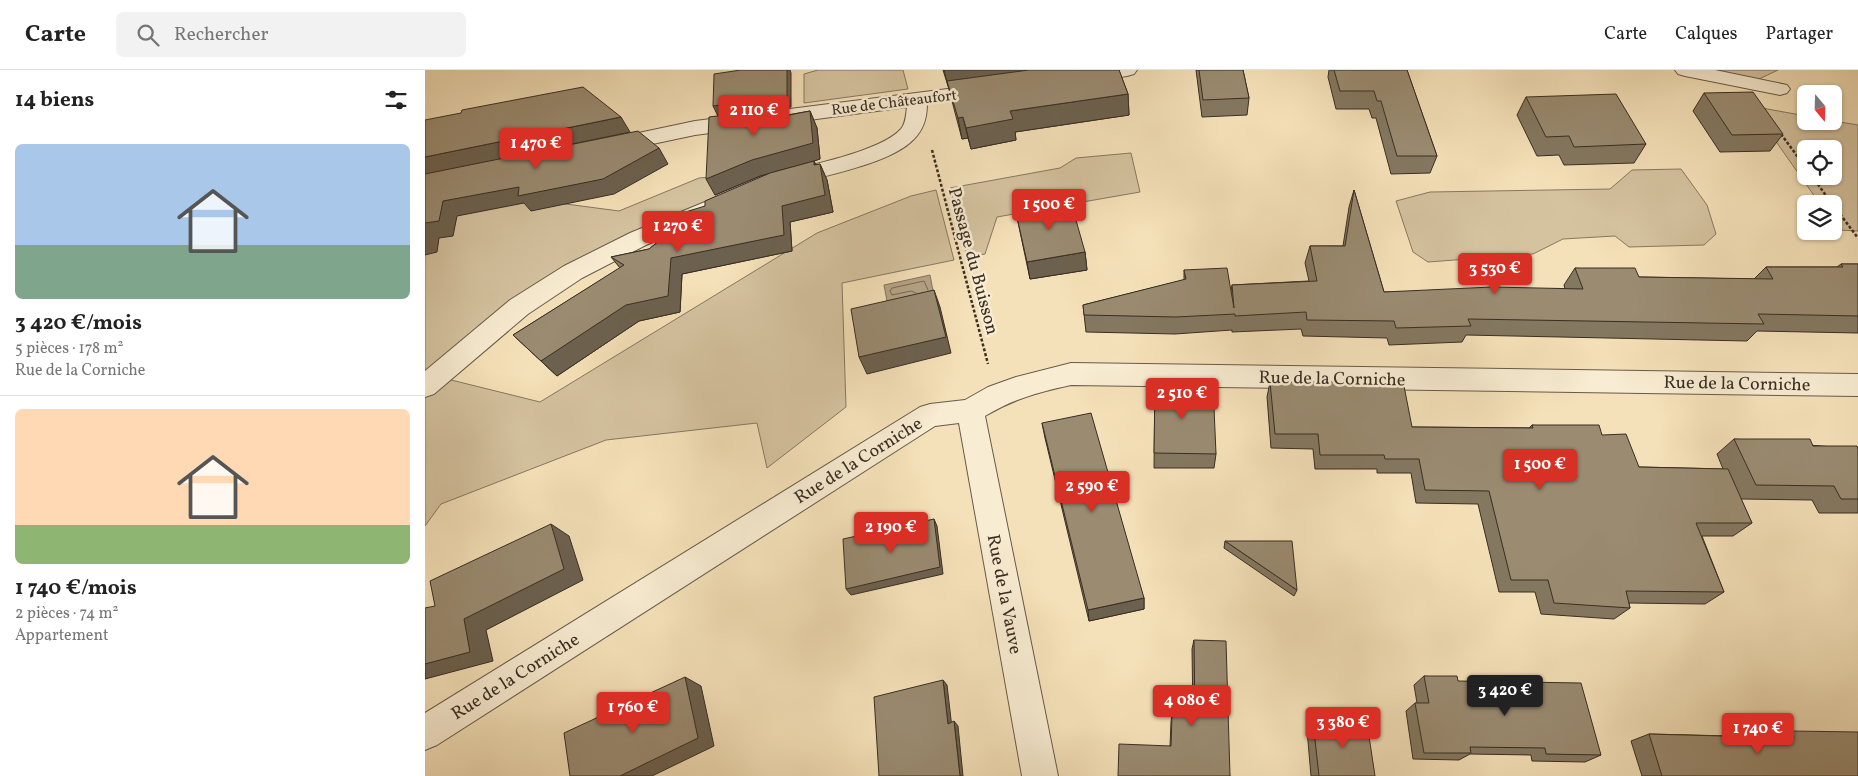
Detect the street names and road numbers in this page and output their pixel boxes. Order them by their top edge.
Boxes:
street label: Rue de Châteaufort [830,85,958,122]
street label: Passage du Buisson [941,185,1004,338]
street label: Rue de la Corniche [1258,366,1406,393]
street label: Rue de la Corniche [1663,371,1811,398]
street label: Rue de la Corniche [790,412,928,511]
street label: Rue de la Vauve [980,532,1027,656]
street label: Rue de la Corniche [447,628,585,727]

